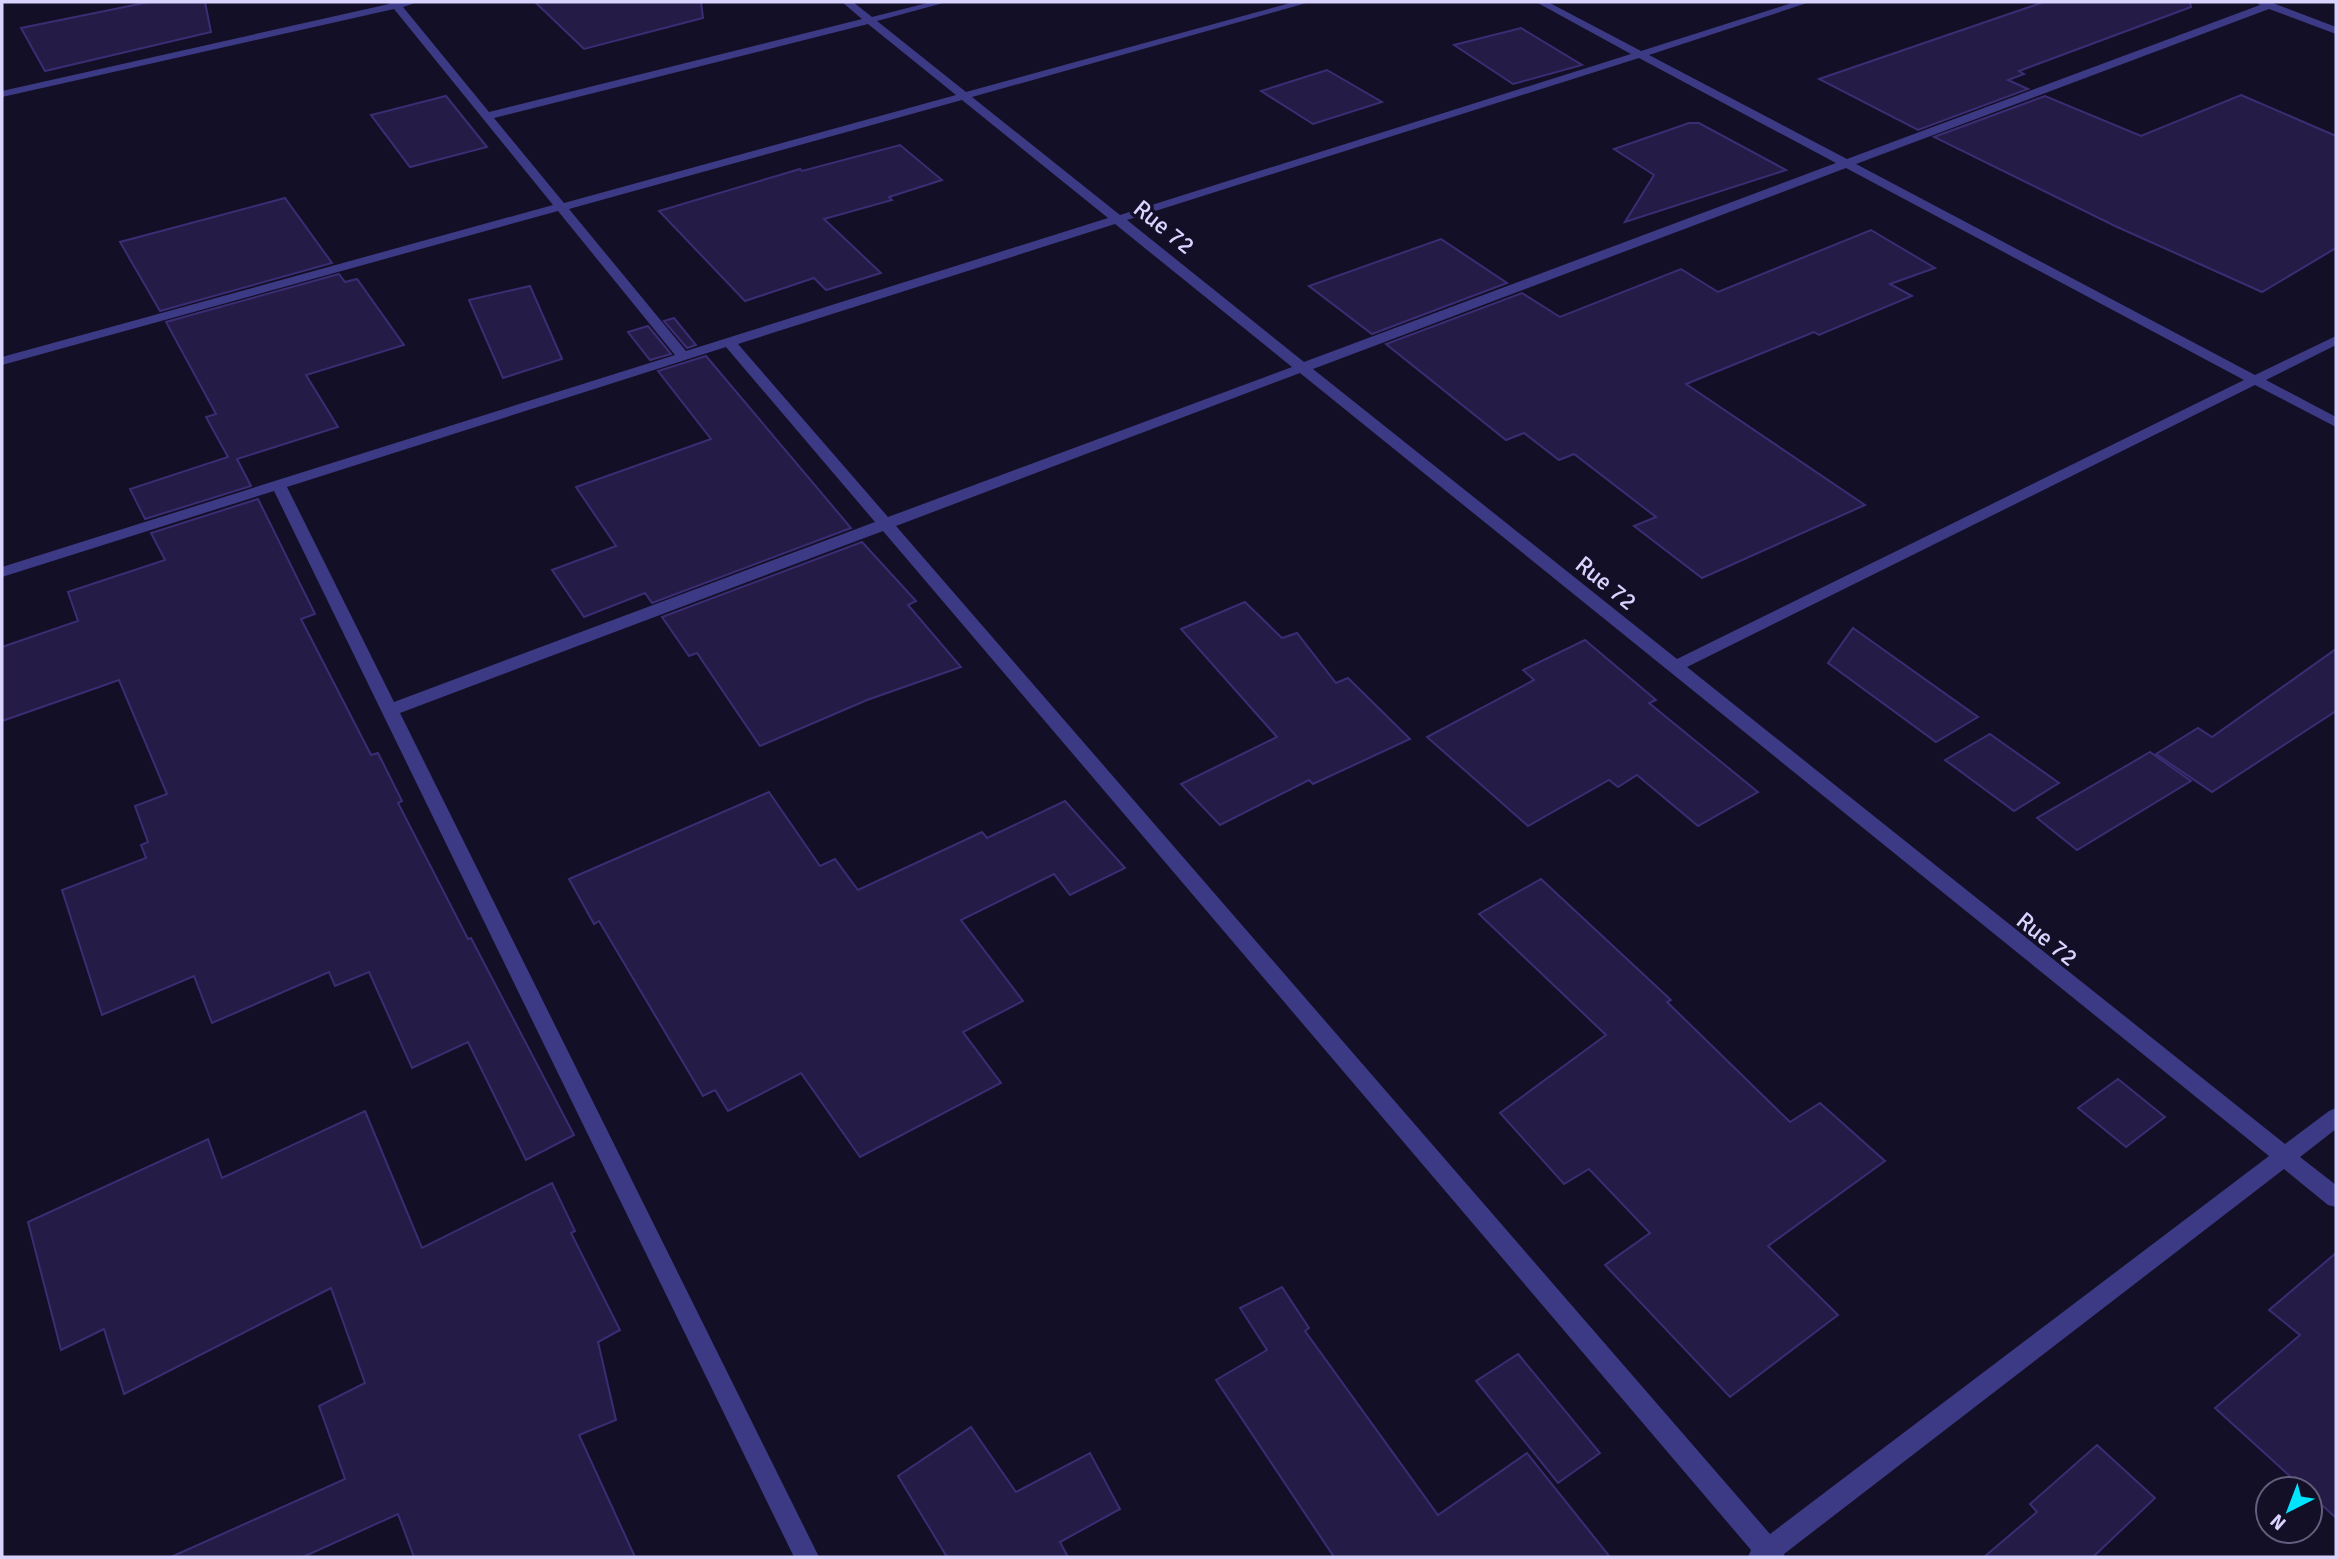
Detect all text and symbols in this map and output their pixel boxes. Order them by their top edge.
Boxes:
street label: Rue 72 [1127,193,1201,261]
street label: Rue 72 [1569,549,1643,617]
street label: Rue 72 [2010,905,2084,973]
north arrow [2254,1475,2324,1545]
text: N [2265,1509,2291,1535]

